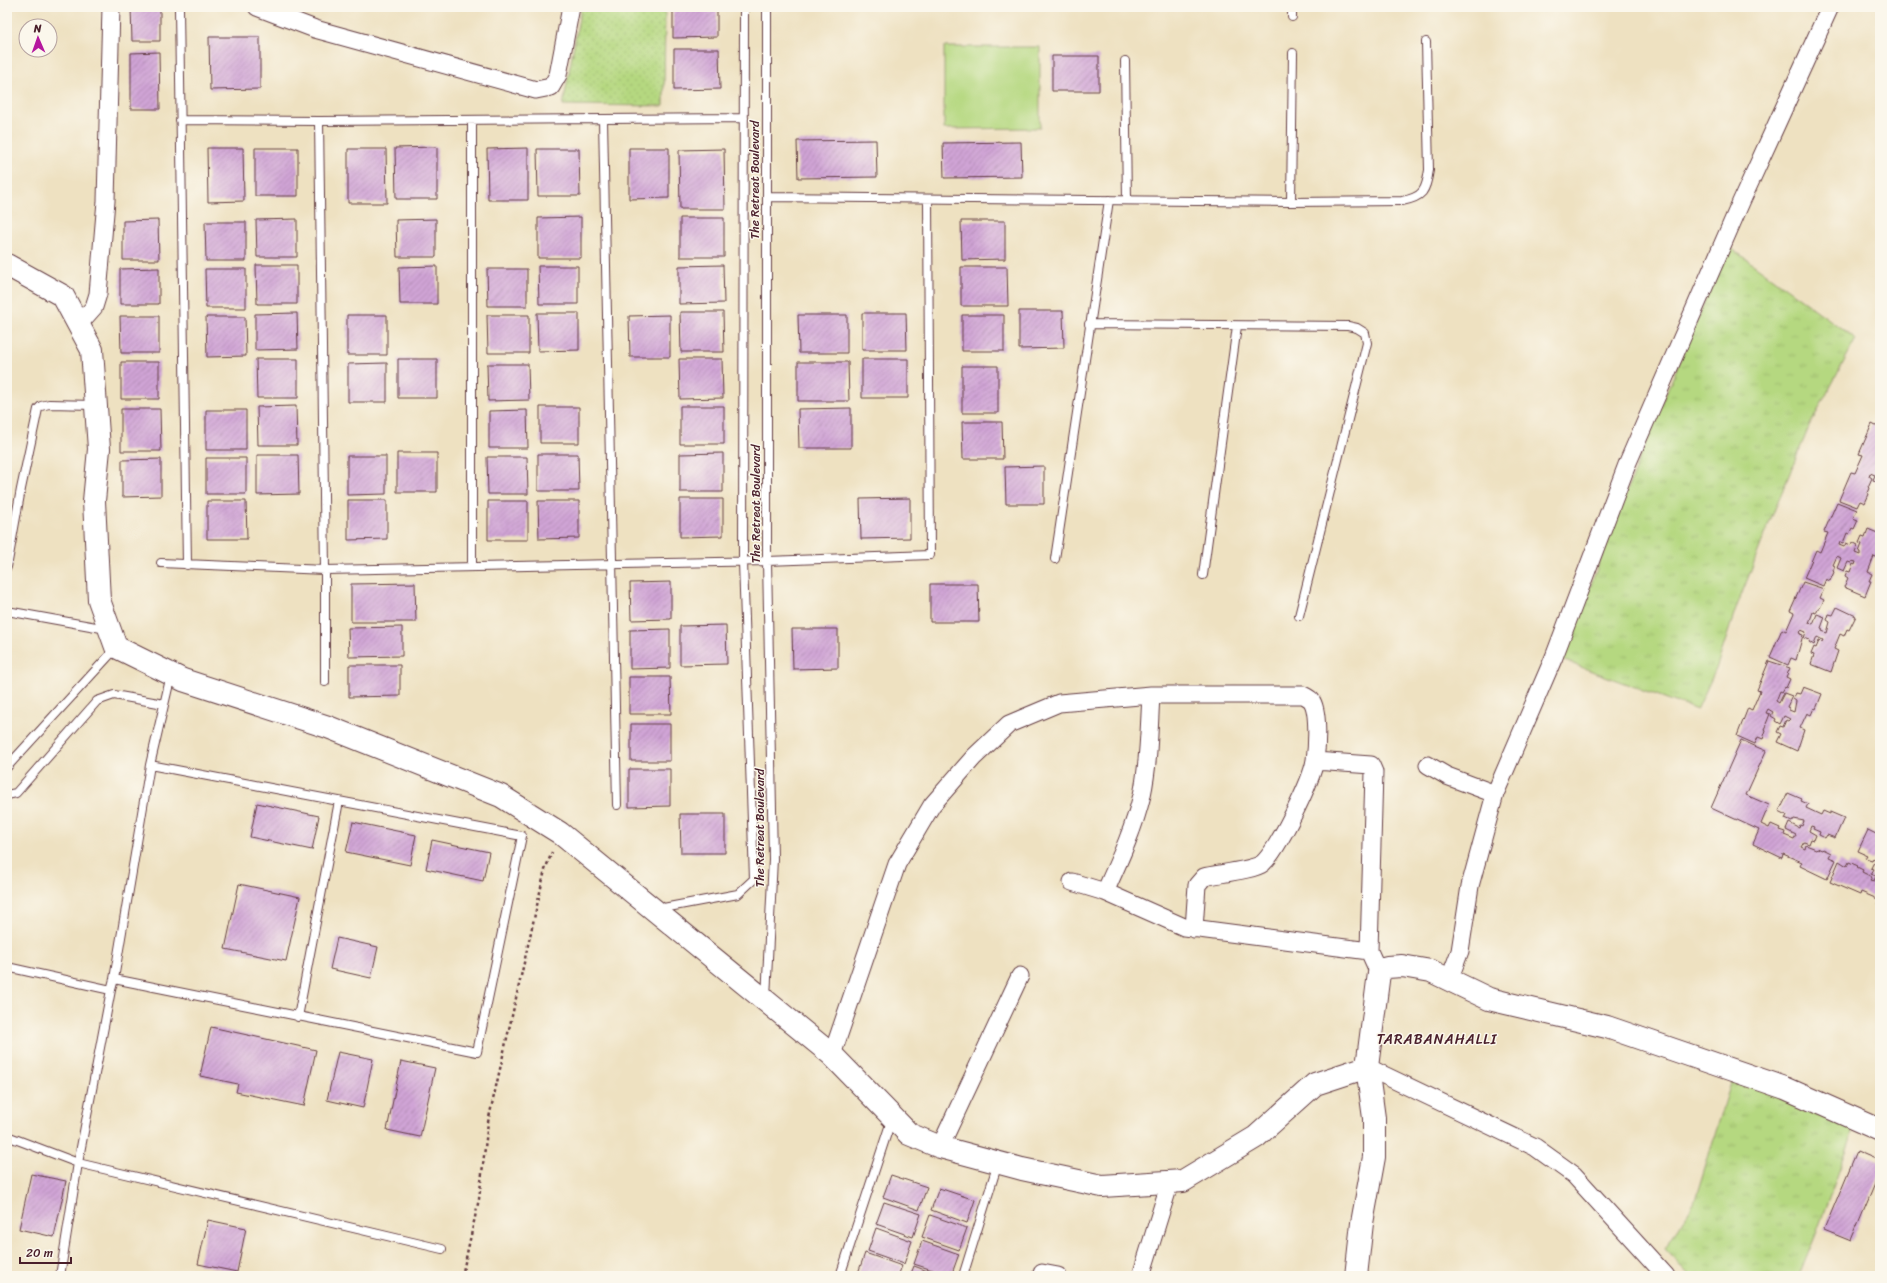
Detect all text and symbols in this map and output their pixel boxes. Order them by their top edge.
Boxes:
north arrow [18,18,58,58]
text: N [33,19,42,38]
street label: The Retreat Boulevard [744,120,766,239]
street label: The Retreat Boulevard [745,444,767,563]
street label: The Retreat Boulevard [749,768,771,887]
district label: TARABANAHALLI [1377,1027,1498,1052]
scale bar [20,1239,71,1265]
text: 20 m [26,1242,53,1264]

